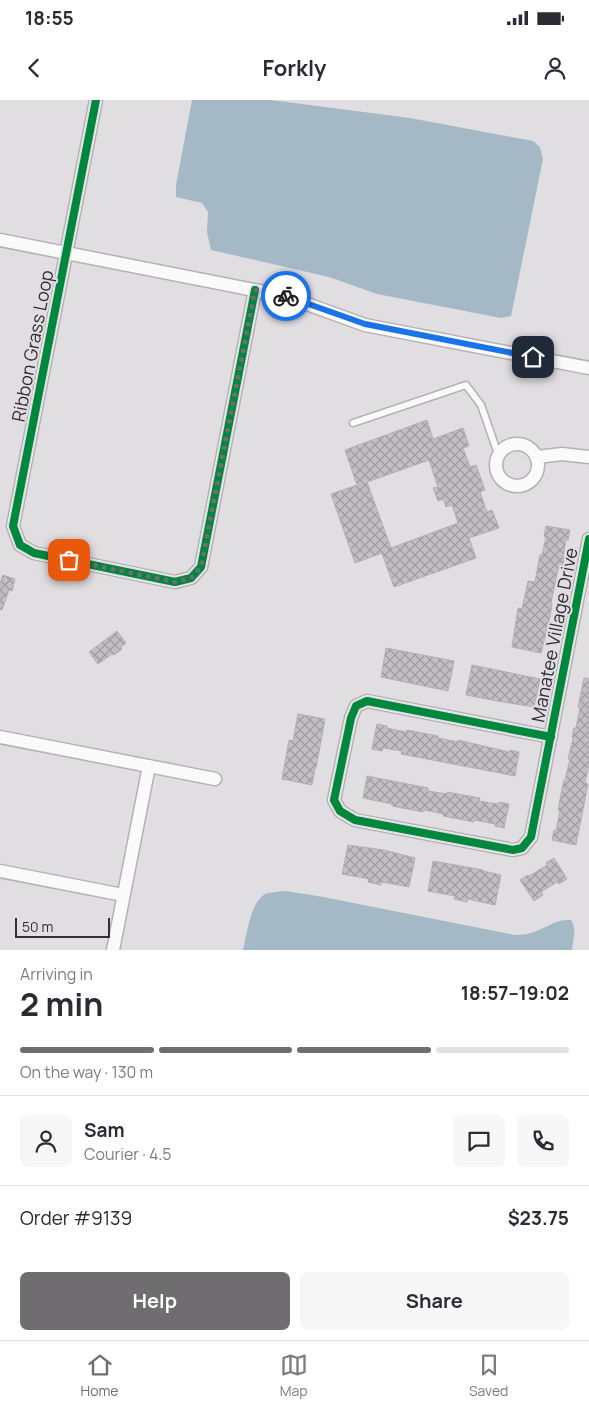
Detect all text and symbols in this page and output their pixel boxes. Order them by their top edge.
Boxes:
text: 18:55 [25,5,74,31]
text: Forkly [263,53,326,83]
icon: back [20,54,48,82]
icon: person [541,54,569,82]
street label: Ribbon Grass Loop [6,268,59,424]
courier [261,271,311,321]
icon: bike [272,282,300,310]
pin [512,336,554,378]
icon: home [519,343,547,371]
pin [48,539,90,581]
street label: Manatee Village Drive [525,545,583,724]
icon: bag [55,546,83,574]
scale bar [15,915,110,938]
text: 50 m [22,917,53,936]
text: Arriving in [20,963,93,985]
text: 18:57–19:02 [461,980,569,1006]
text: 2 min [20,982,103,1026]
text: On the way · 130 m [20,1061,153,1083]
button: person [20,1115,72,1167]
button: chat [453,1115,505,1167]
button: phone [517,1115,569,1167]
text: Sam [84,1117,125,1143]
text: Courier · 4.5 [84,1143,171,1165]
text: Order #9139 [20,1205,132,1231]
text: $23.75 [508,1205,569,1231]
button: Help [20,1272,290,1330]
button: Share [300,1272,569,1330]
tab: Home [81,1351,118,1400]
tab: Map [280,1351,308,1400]
tab: Saved [469,1351,508,1400]

